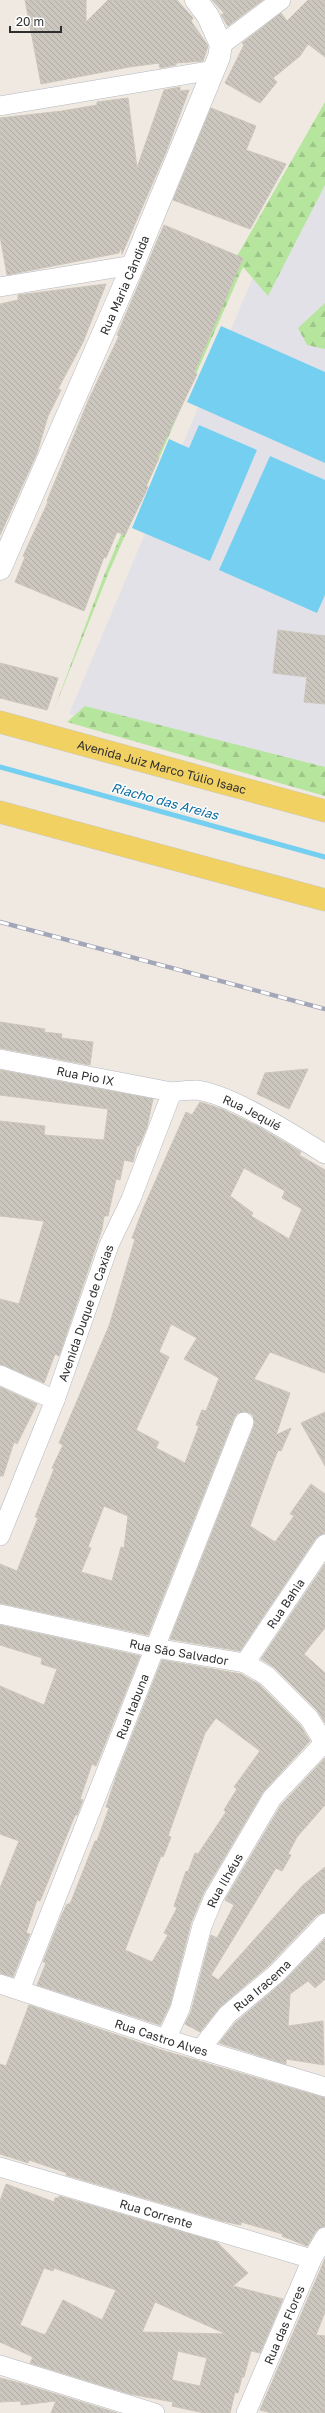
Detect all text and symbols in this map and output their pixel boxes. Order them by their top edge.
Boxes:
scale bar [10,8,61,34]
text: 20 m [16,14,44,29]
street label: Rua Maria Cândida [96,233,152,337]
street label: Avenida Juiz Marco Túlio Isaac [76,736,249,797]
water label: Riacho das Areias [110,779,221,823]
street label: Rua Pio IX [56,1063,115,1088]
street label: Rua Jequié [221,1091,284,1133]
street label: Avenida Duque de Caxias [55,1242,116,1383]
street label: Rua Bahia [263,1575,307,1631]
street label: Rua São Salvador [128,1635,230,1668]
street label: Rua Itabuna [112,1671,152,1741]
street label: Rua Ilhéus [203,1850,246,1910]
street label: Rua Iracema [230,1956,293,2014]
street label: Rua Castro Alves [113,2015,210,2059]
street label: Rua Corrente [118,2195,195,2231]
street label: Rua das Flores [260,2283,307,2367]

